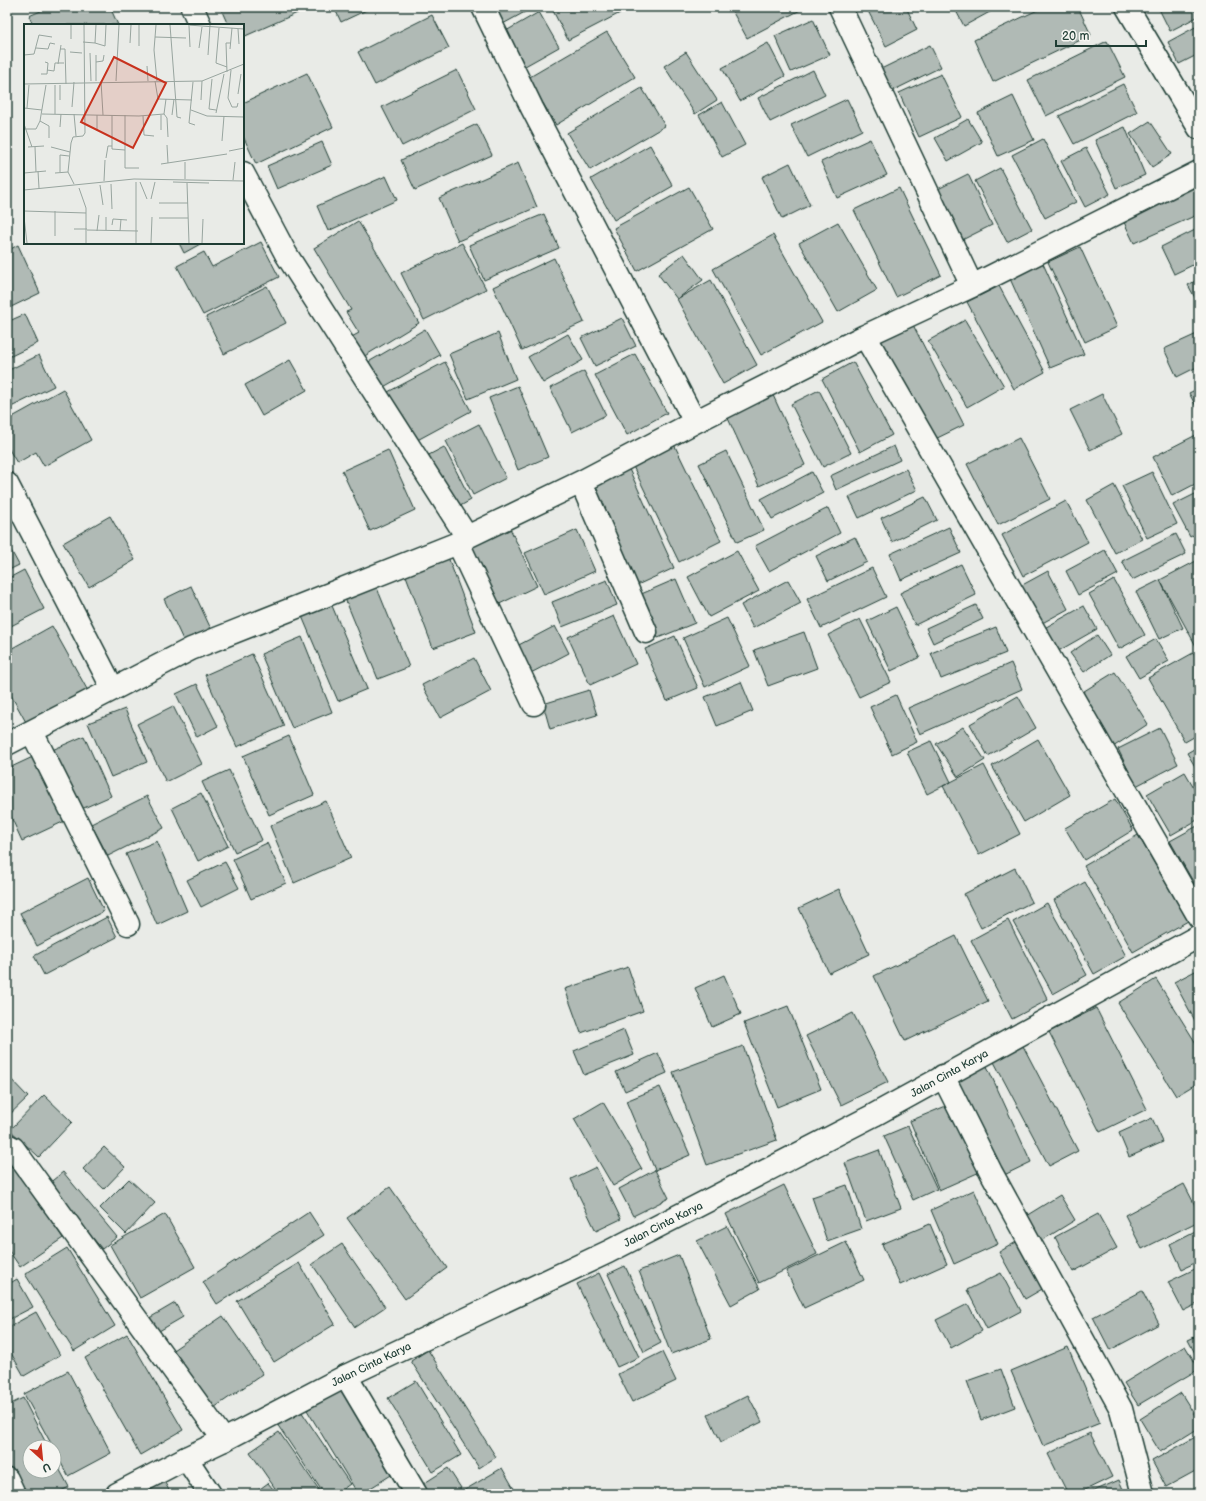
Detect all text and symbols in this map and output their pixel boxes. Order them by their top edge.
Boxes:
scale bar [1056,22,1146,48]
inset map [24,24,244,244]
text: 20 m [1062,29,1089,44]
street label: Jalan Cinta Karya [908,1047,990,1100]
street label: Jalan Cinta Karya [622,1199,705,1250]
street label: Jalan Cinta Karya [329,1340,413,1389]
north arrow [22,1439,62,1479]
text: U [40,1460,53,1475]

